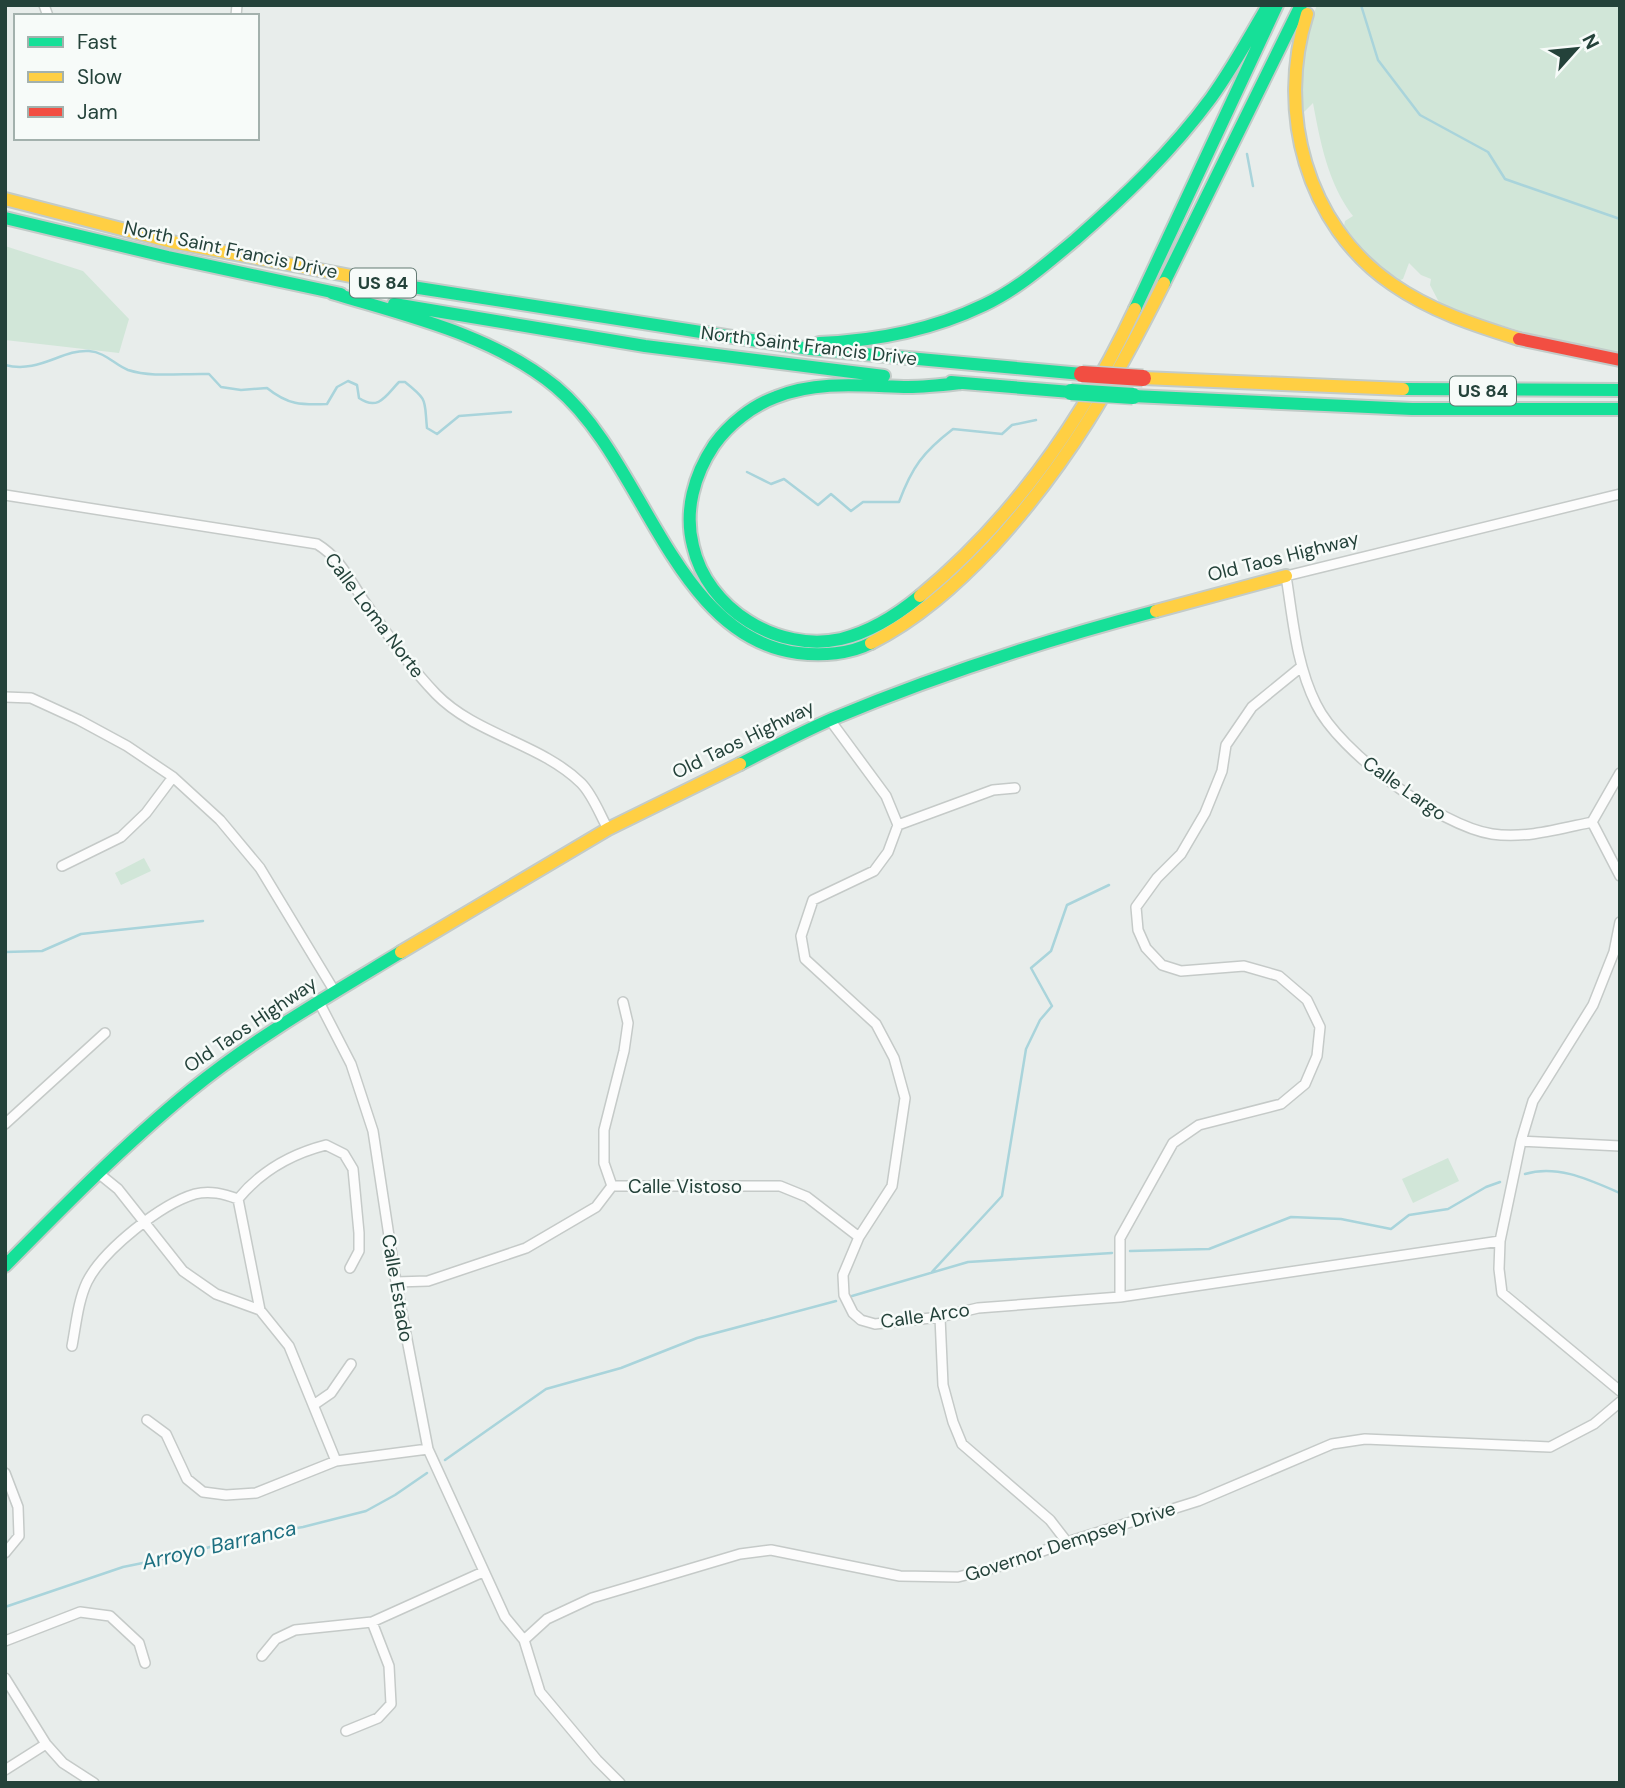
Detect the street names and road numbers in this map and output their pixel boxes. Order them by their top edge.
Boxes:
street label: North Saint Francis Drive [122,215,340,284]
road number: US 84 [350,268,416,298]
street label: North Saint Francis Drive [699,320,918,371]
road number: US 84 [1450,376,1516,405]
street label: Old Taos Highway [1205,525,1362,587]
street label: Calle Loma Norte [319,548,430,683]
street label: Old Taos Highway [668,694,819,785]
street label: Calle Largo [1358,750,1452,826]
street label: Old Taos Highway [179,970,322,1078]
street label: Calle Vistoso [628,1174,742,1199]
street label: Calle Estado [376,1232,419,1344]
street label: Calle Arco [879,1297,971,1334]
street label: Governor Dempsey Drive [962,1496,1179,1587]

